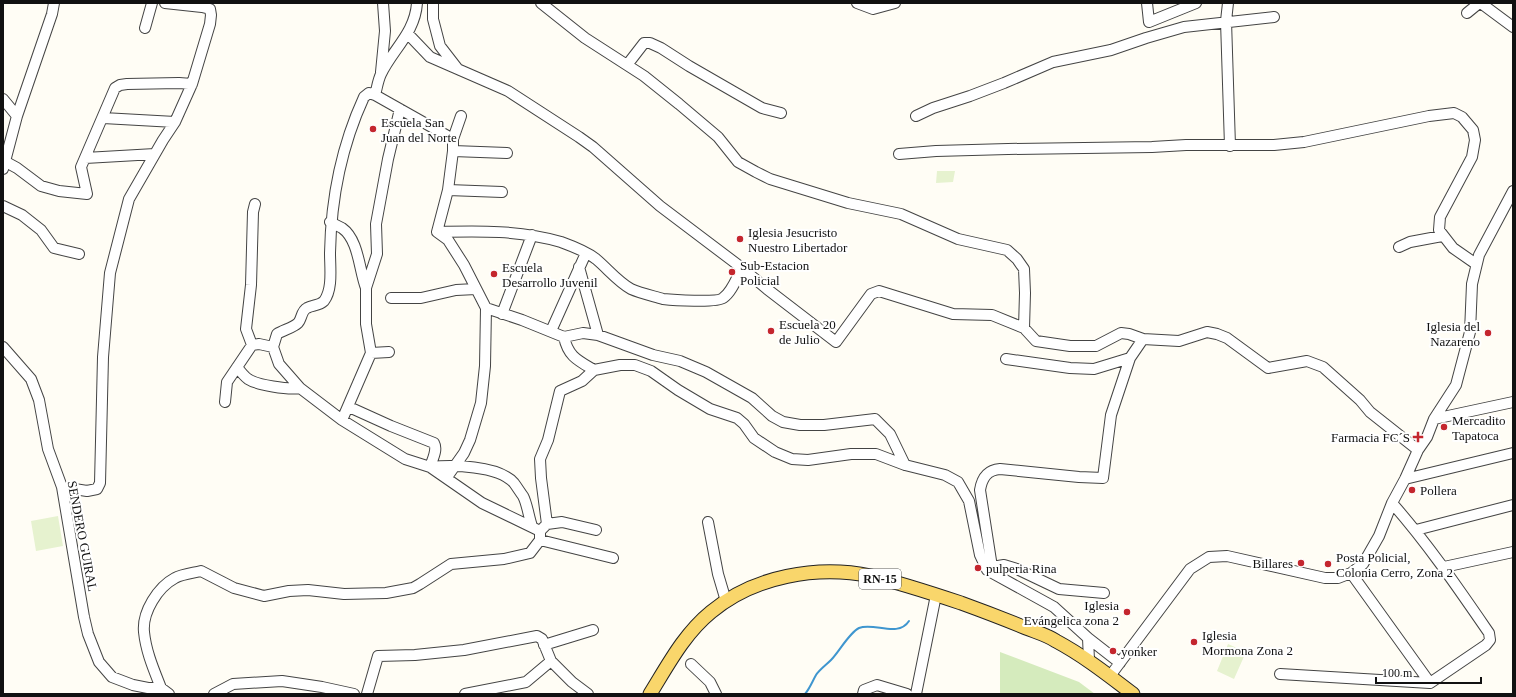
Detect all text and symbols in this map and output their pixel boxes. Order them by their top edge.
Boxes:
place label: Escuela San Juan del Norte [381,115,457,145]
marker: Escuela San Juan del Norte [368,124,378,134]
place label: Iglesia Jesucristo Nuestro Libertador [748,225,848,255]
marker: Iglesia Jesucristo Nuestro Libertador [735,234,745,244]
place label: Sub-Estacion Policial [740,258,810,288]
place label: Escuela Desarrollo Juvenil [502,260,598,290]
marker: Sub-Estacion Policial [727,267,737,277]
marker: Escuela Desarrollo Juvenil [489,269,499,279]
place label: Escuela 20 de Julio [779,317,836,347]
place label: Iglesia del Nazareno [1426,319,1480,349]
marker: Escuela 20 de Julio [766,326,776,336]
marker: Iglesia del Nazareno [1483,328,1493,338]
place label: Mercadito Tapatoca [1452,413,1505,443]
marker: Mercadito Tapatoca [1439,422,1449,432]
place label: Farmacia FC´S [1331,430,1410,445]
marker: Farmacia FC´S [1413,432,1423,442]
street label: SENDERO GUIRAL [64,480,101,593]
place label: Pollera [1420,483,1457,498]
marker: Pollera [1407,485,1417,495]
place label: Posta Policial, Colonia Cerro, Zona 2 [1336,550,1453,580]
place label: Billares [1253,556,1293,571]
marker: Billares [1296,558,1306,568]
marker: Posta Policial, Colonia Cerro, Zona 2 [1323,559,1333,569]
place label: pulperia Rina [986,561,1057,576]
marker: pulperia Rina [973,563,983,573]
road number: RN-15 [859,569,901,589]
place label: Iglesia Evángelica zona 2 [1024,598,1119,628]
marker: Iglesia Evángelica zona 2 [1122,607,1132,617]
place label: Iglesia Mormona Zona 2 [1202,628,1293,658]
marker: Iglesia Mormona Zona 2 [1189,637,1199,647]
place label: yonker [1121,644,1158,659]
marker: yonker [1108,646,1118,656]
scale bar [1376,659,1481,685]
text: 100 m [1382,666,1413,680]

